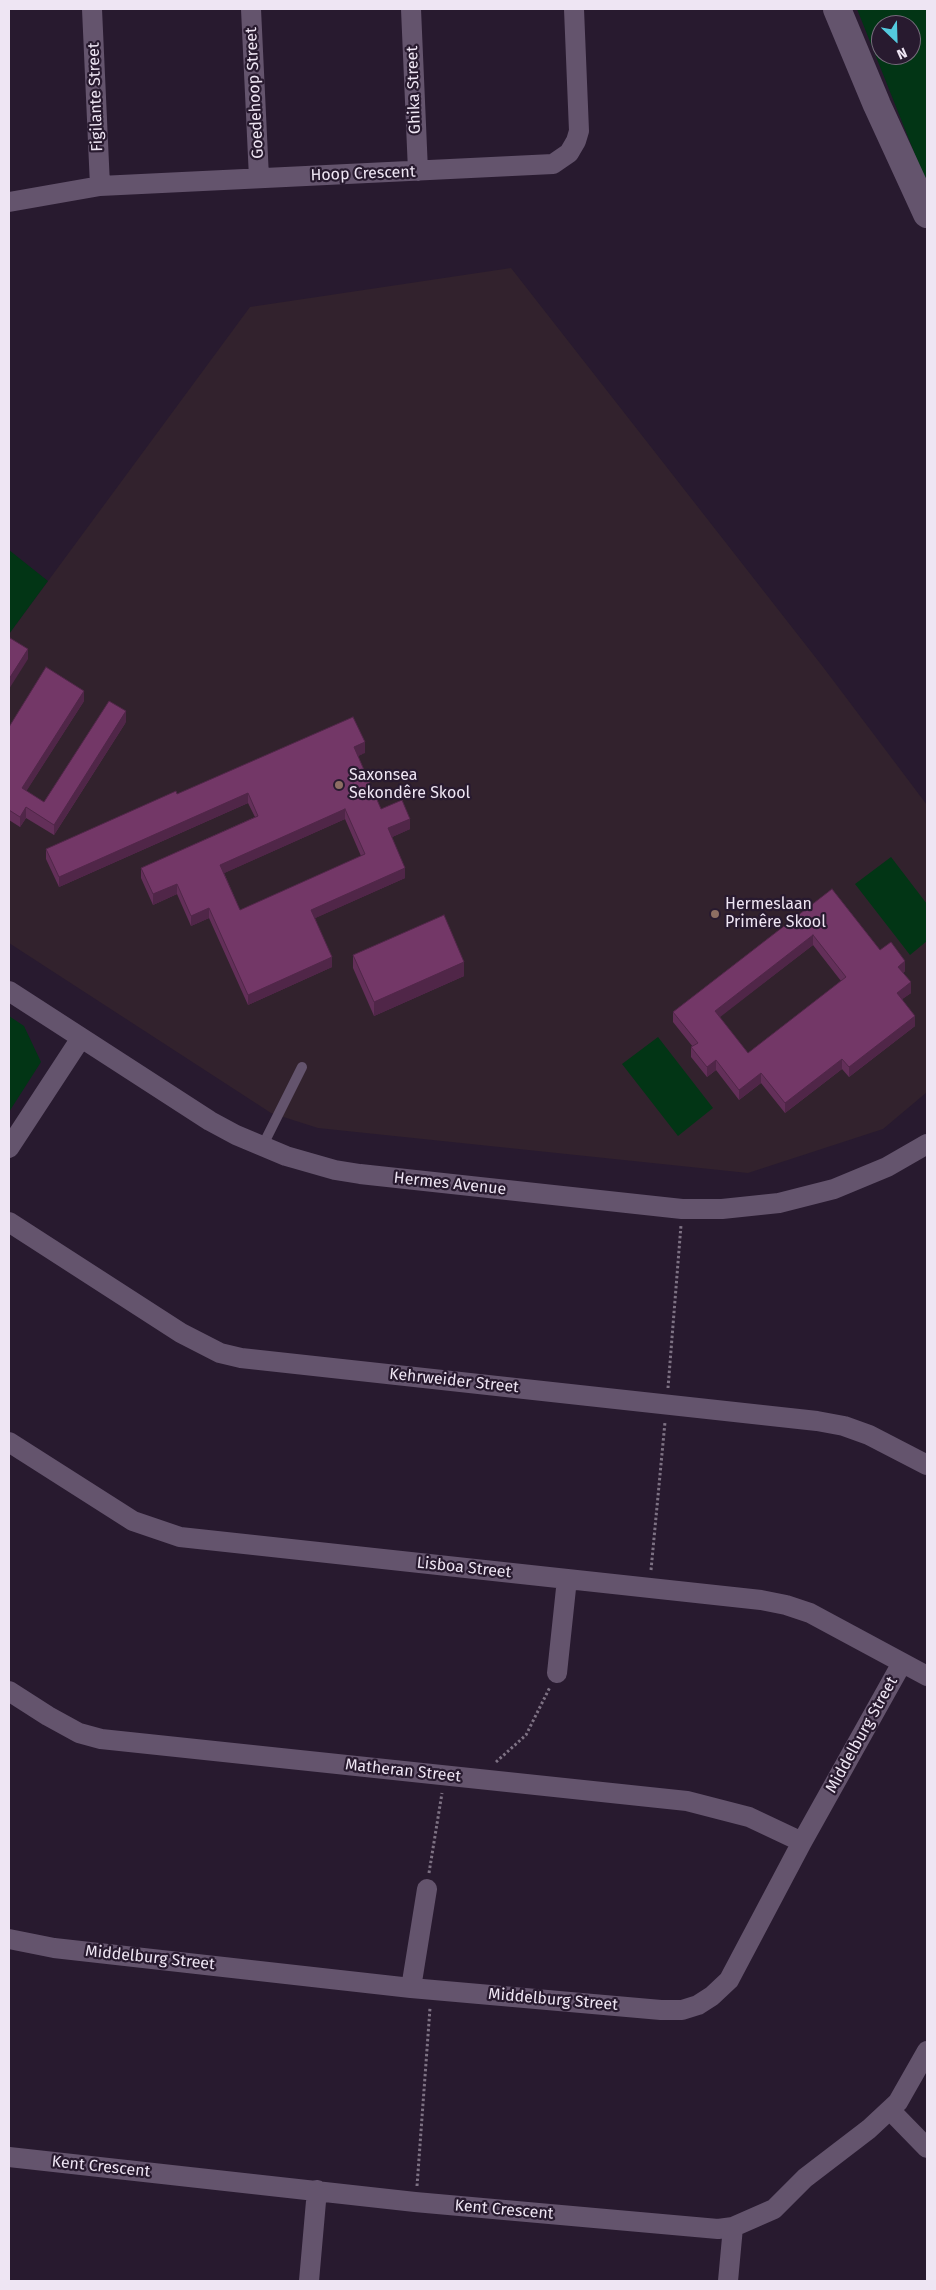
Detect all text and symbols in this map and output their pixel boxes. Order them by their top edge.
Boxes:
north arrow [871,15,921,65]
street label: Goedehoop Street [242,27,268,159]
street label: Figilante Street [84,42,108,152]
text: N [894,44,910,63]
street label: Ghika Street [403,46,425,134]
street label: Hoop Crescent [310,163,416,185]
place label: Saxonsea Sekondêre Skool [349,766,470,804]
marker: Saxonsea Sekondêre Skool [333,779,345,791]
place label: Hermeslaan Primêre Skool [725,895,826,933]
marker: Hermeslaan Primêre Skool [709,908,721,920]
street label: Hermes Avenue [393,1169,507,1199]
street label: Kehrweider Street [388,1365,520,1397]
street label: Lisboa Street [416,1553,512,1583]
street label: Middelburg Street [822,1673,902,1797]
street label: Matheran Street [344,1755,462,1787]
street label: Middelburg Street [84,1942,216,1974]
street label: Middelburg Street [487,1985,619,2015]
street label: Kent Crescent [51,2152,151,2182]
street label: Kent Crescent [454,2196,554,2224]

